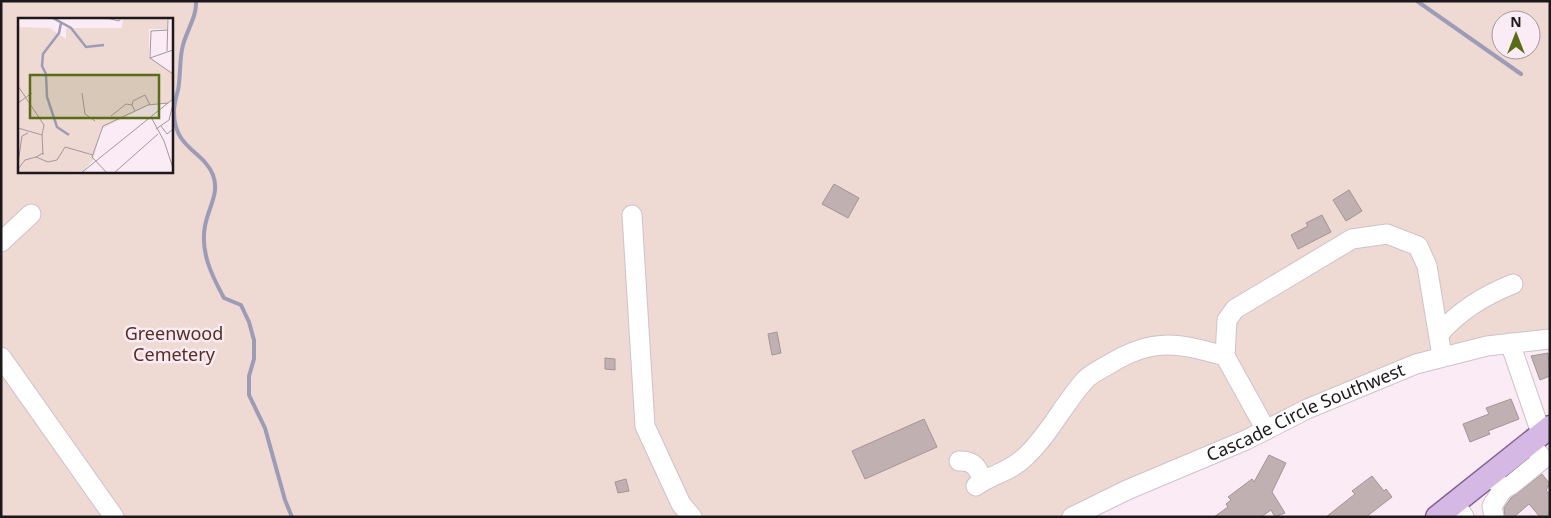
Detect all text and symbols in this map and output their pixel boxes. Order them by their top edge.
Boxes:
north arrow [1491,10,1541,60]
text: N [1510,12,1522,31]
inset map [18,18,172,172]
park label: Greenwood Cemetery [125,321,223,366]
street label: Cascade Circle Southwest [1202,357,1408,466]

